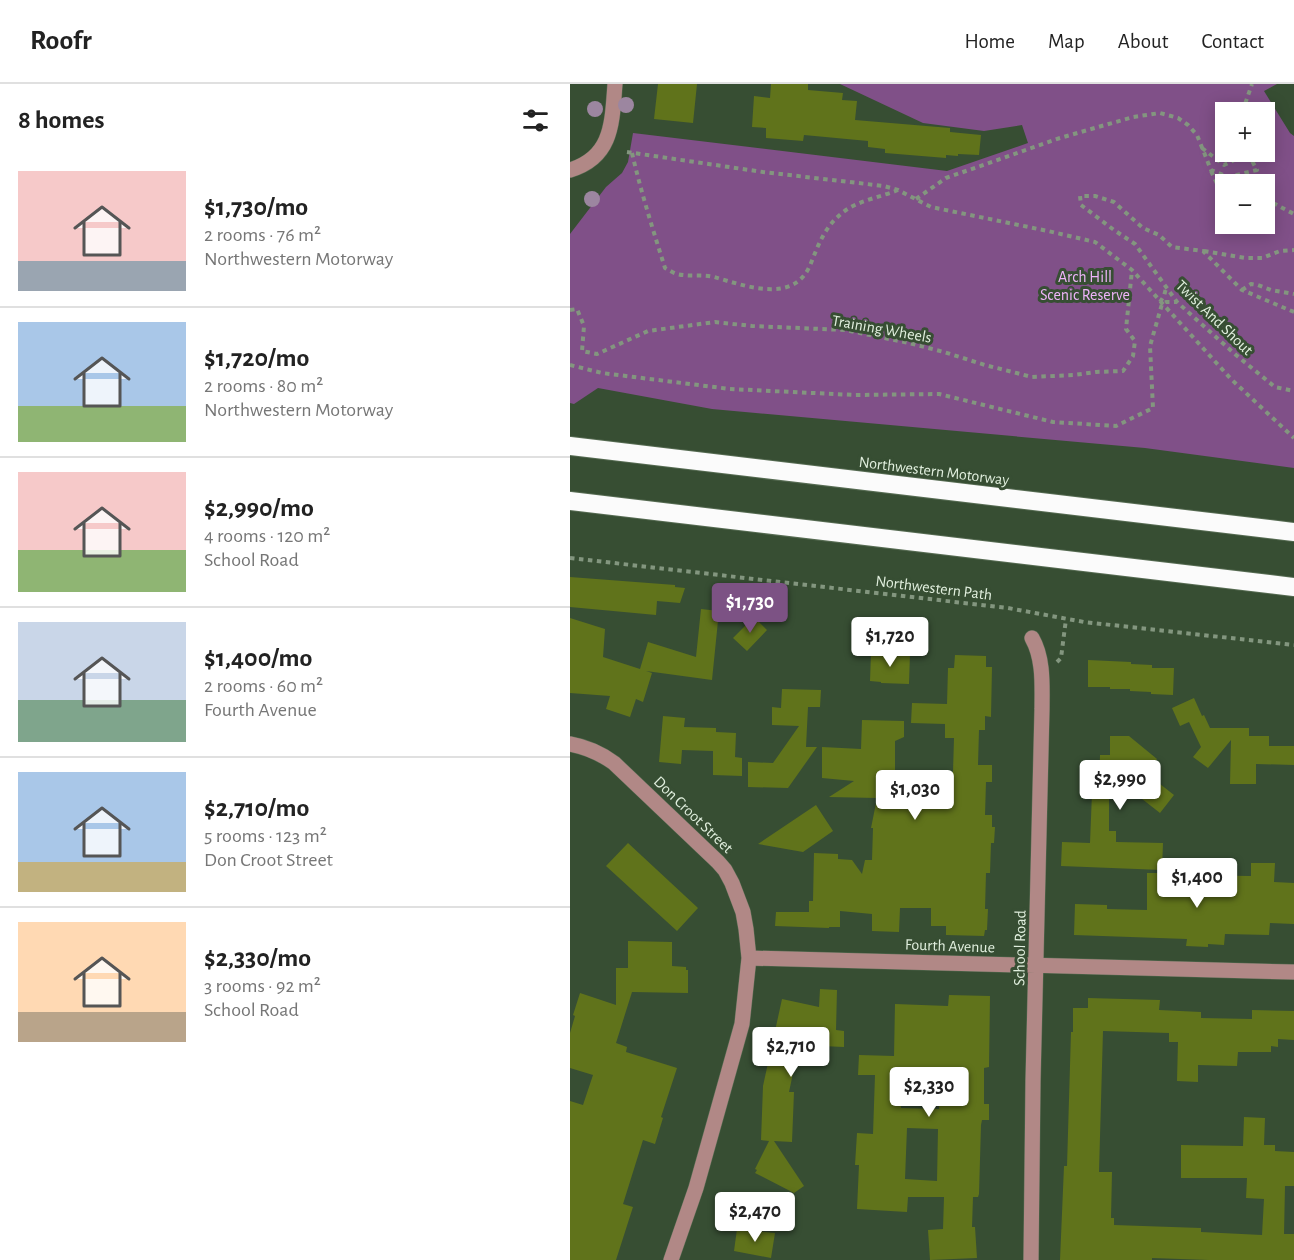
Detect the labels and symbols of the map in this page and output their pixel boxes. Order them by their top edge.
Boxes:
park label: Arch Hill Scenic Reserve [1040,269,1130,303]
street label: Twist And Shout [1173,277,1256,358]
street label: Training Wheels [831,312,933,346]
street label: Northwestern Motorway [858,454,1010,489]
street label: Northwestern Path [875,573,993,603]
pin: $1,730 [701,583,799,634]
pin: $1,720 [841,617,939,668]
pin: $2,990 [1071,760,1169,811]
pin: $1,030 [866,770,964,821]
street label: Don Croot Street [651,773,736,856]
pin: $1,400 [1148,858,1246,909]
street label: School Road [1011,910,1029,986]
street label: Fourth Avenue [905,936,995,956]
pin: $2,710 [742,1027,840,1078]
pin: $2,330 [880,1067,978,1118]
pin: $2,470 [706,1192,804,1243]

